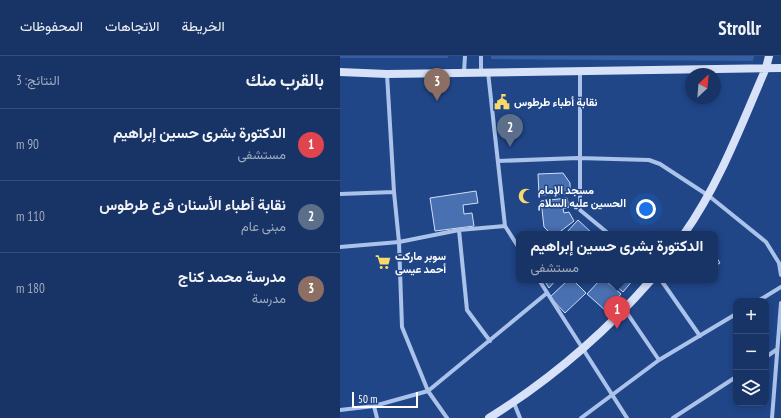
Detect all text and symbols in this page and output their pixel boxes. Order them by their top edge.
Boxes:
text: Strollr [718,16,761,40]
text: المحفوظات [20,17,83,35]
text: الاتجاهات [105,17,159,35]
text: الخريطة [181,17,225,35]
pin: 3 [424,68,450,101]
north arrow [685,68,721,104]
text: بالقرب منك [246,69,324,91]
text: النتائج: 3 [16,72,60,89]
public building icon: نقابة أطباء طرطوس [493,93,511,111]
place label: نقابة أطباء طرطوس [514,95,597,109]
pin: 2 [497,114,523,147]
text: الدكتورة بشرى حسين إبراهيم [113,123,286,142]
text: 90 m [16,136,39,153]
text: 1 [308,136,314,153]
text: مستشفى [238,146,286,163]
place label: مسجد الإمام الحسين عليه السلام [538,183,626,211]
mosque icon: مسجد الإمام الحسين عليه السلام [517,187,535,205]
text: نقابة أطباء الأسنان فرع طرطوس [99,195,286,214]
your location [636,199,656,219]
text: 110 m [16,208,45,225]
text: 2 [308,208,314,225]
text: مبنى عام [241,218,286,235]
popup [516,231,718,283]
text: الدكتورة بشرى حسين إبراهيم [531,236,703,255]
place label: سوبر ماركت أحمد عيسى [395,249,446,276]
supermarket icon: سوبر ماركت أحمد عيسى [374,253,392,271]
text: مستشفى [531,259,579,276]
text: مدرسة محمد كناج [178,267,286,286]
text: 180 m [16,280,45,297]
text: 3 [308,280,314,297]
text: مدرسة [252,290,286,307]
pin: 1 [604,296,630,329]
map controls [733,298,769,406]
button: + [733,298,769,334]
button: − [733,334,769,370]
button: layers [733,370,769,406]
scale bar [352,390,418,409]
text: 50 m [358,392,377,406]

